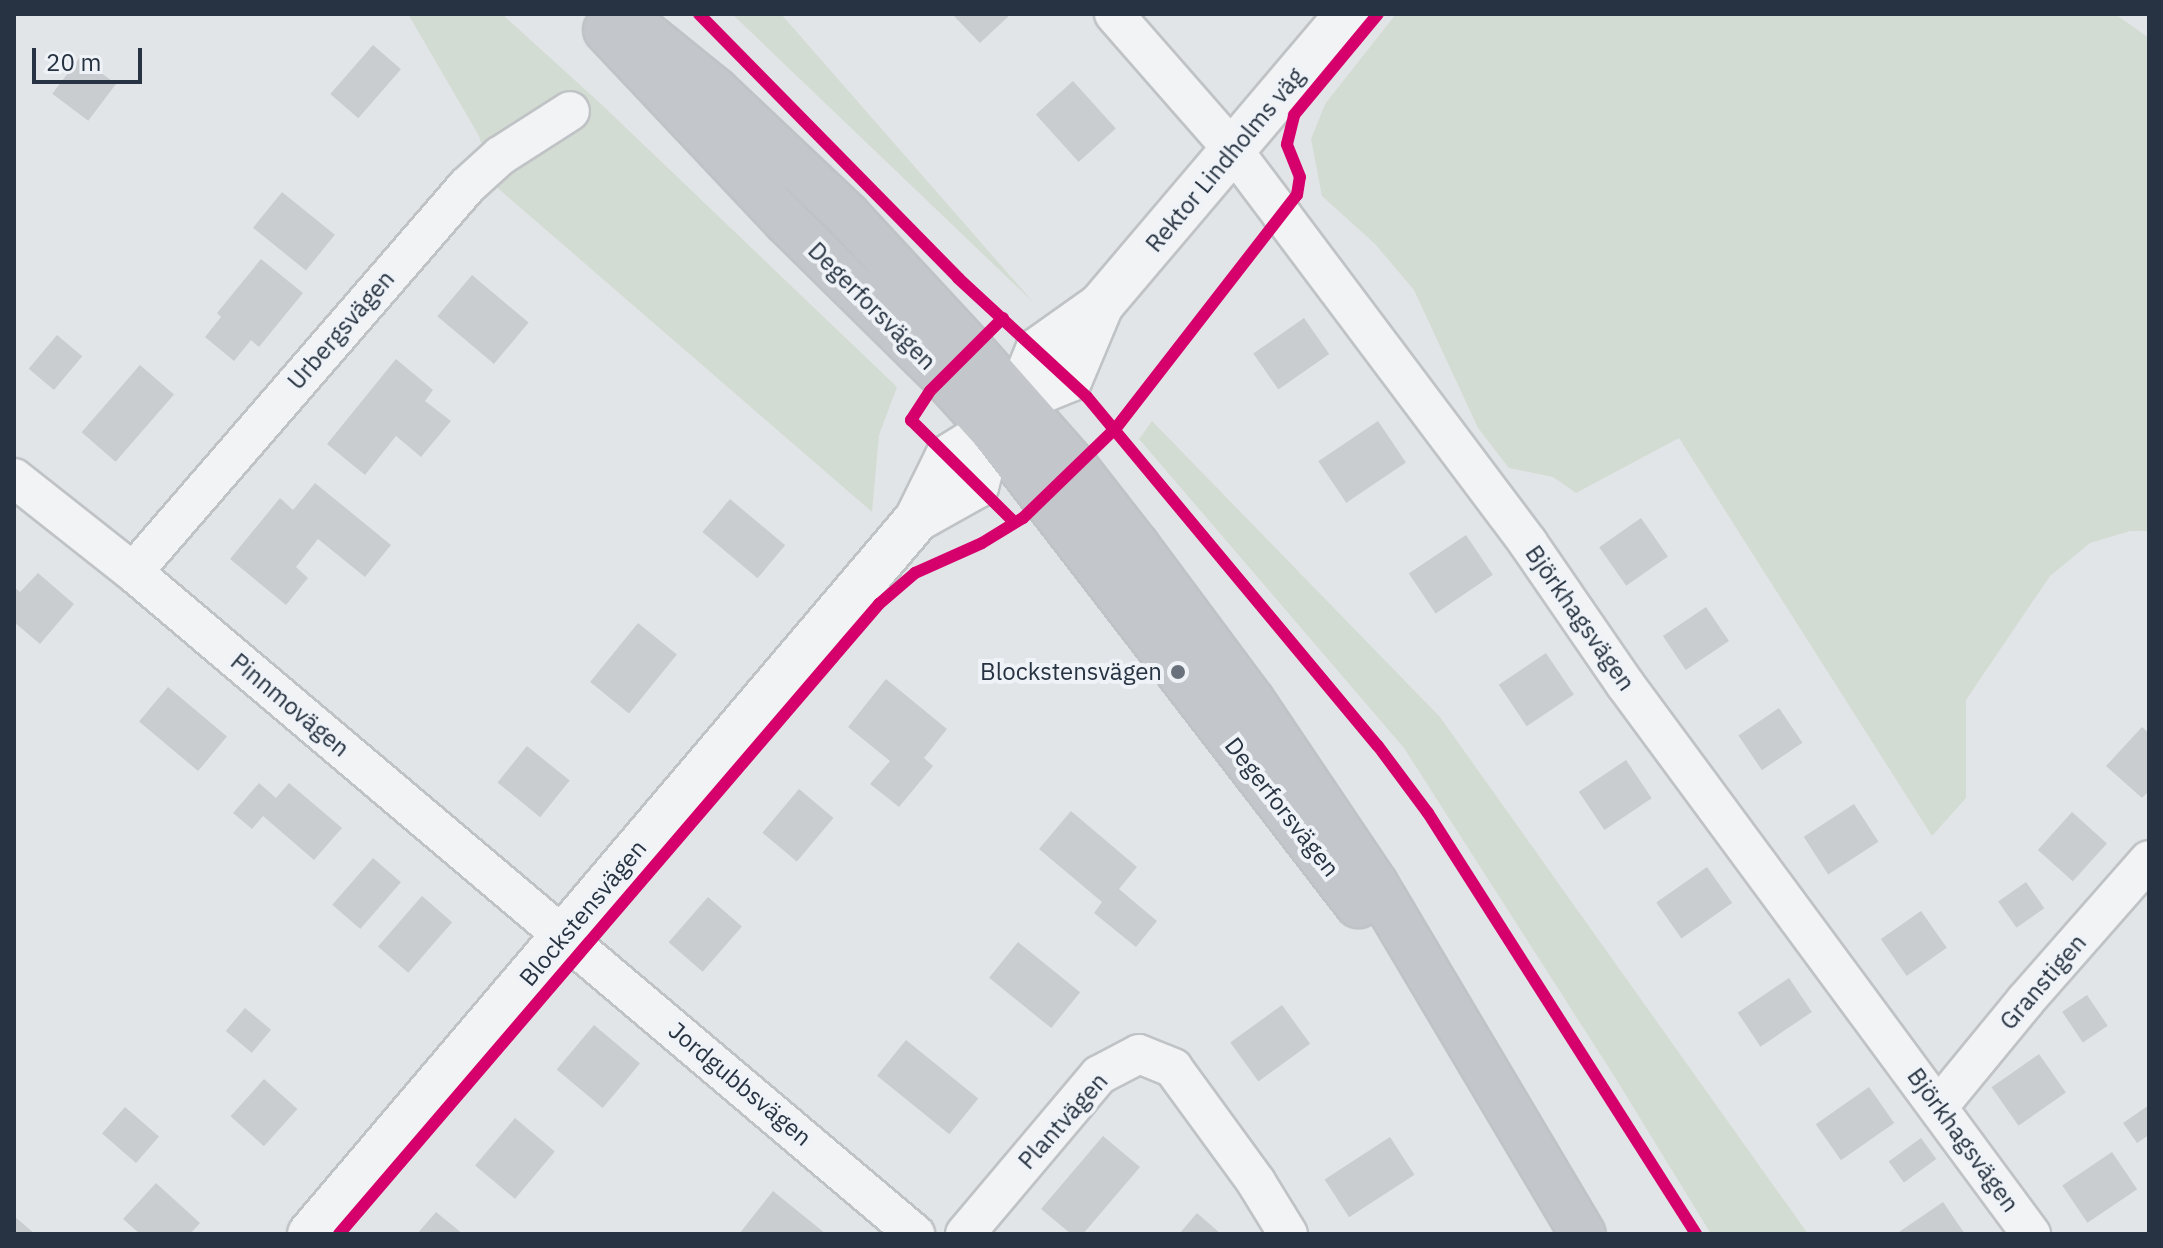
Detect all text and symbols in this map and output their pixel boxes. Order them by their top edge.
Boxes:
scale bar [36,32,146,82]
text: 20 m [46,46,101,78]
street label: Rektor Lindholms väg [1140,62,1310,258]
street label: Degerforsvägen [802,236,942,376]
street label: Urbergsvägen [282,265,400,395]
street label: Björkhagsvägen [1519,540,1641,696]
street label: Pinnmovägen [225,647,355,763]
place label: Blockstensvägen [980,658,1162,686]
marker: Blockstensvägen [1169,663,1187,681]
street label: Degerforsvägen [1219,732,1345,882]
street label: Blockstensvägen [514,834,652,992]
street label: Granstigen [1994,928,2092,1036]
street label: Jordgubbsvägen [663,1016,817,1152]
street label: Björkhagsvägen [1901,1062,2025,1218]
street label: Plantvägen [1012,1067,1114,1175]

